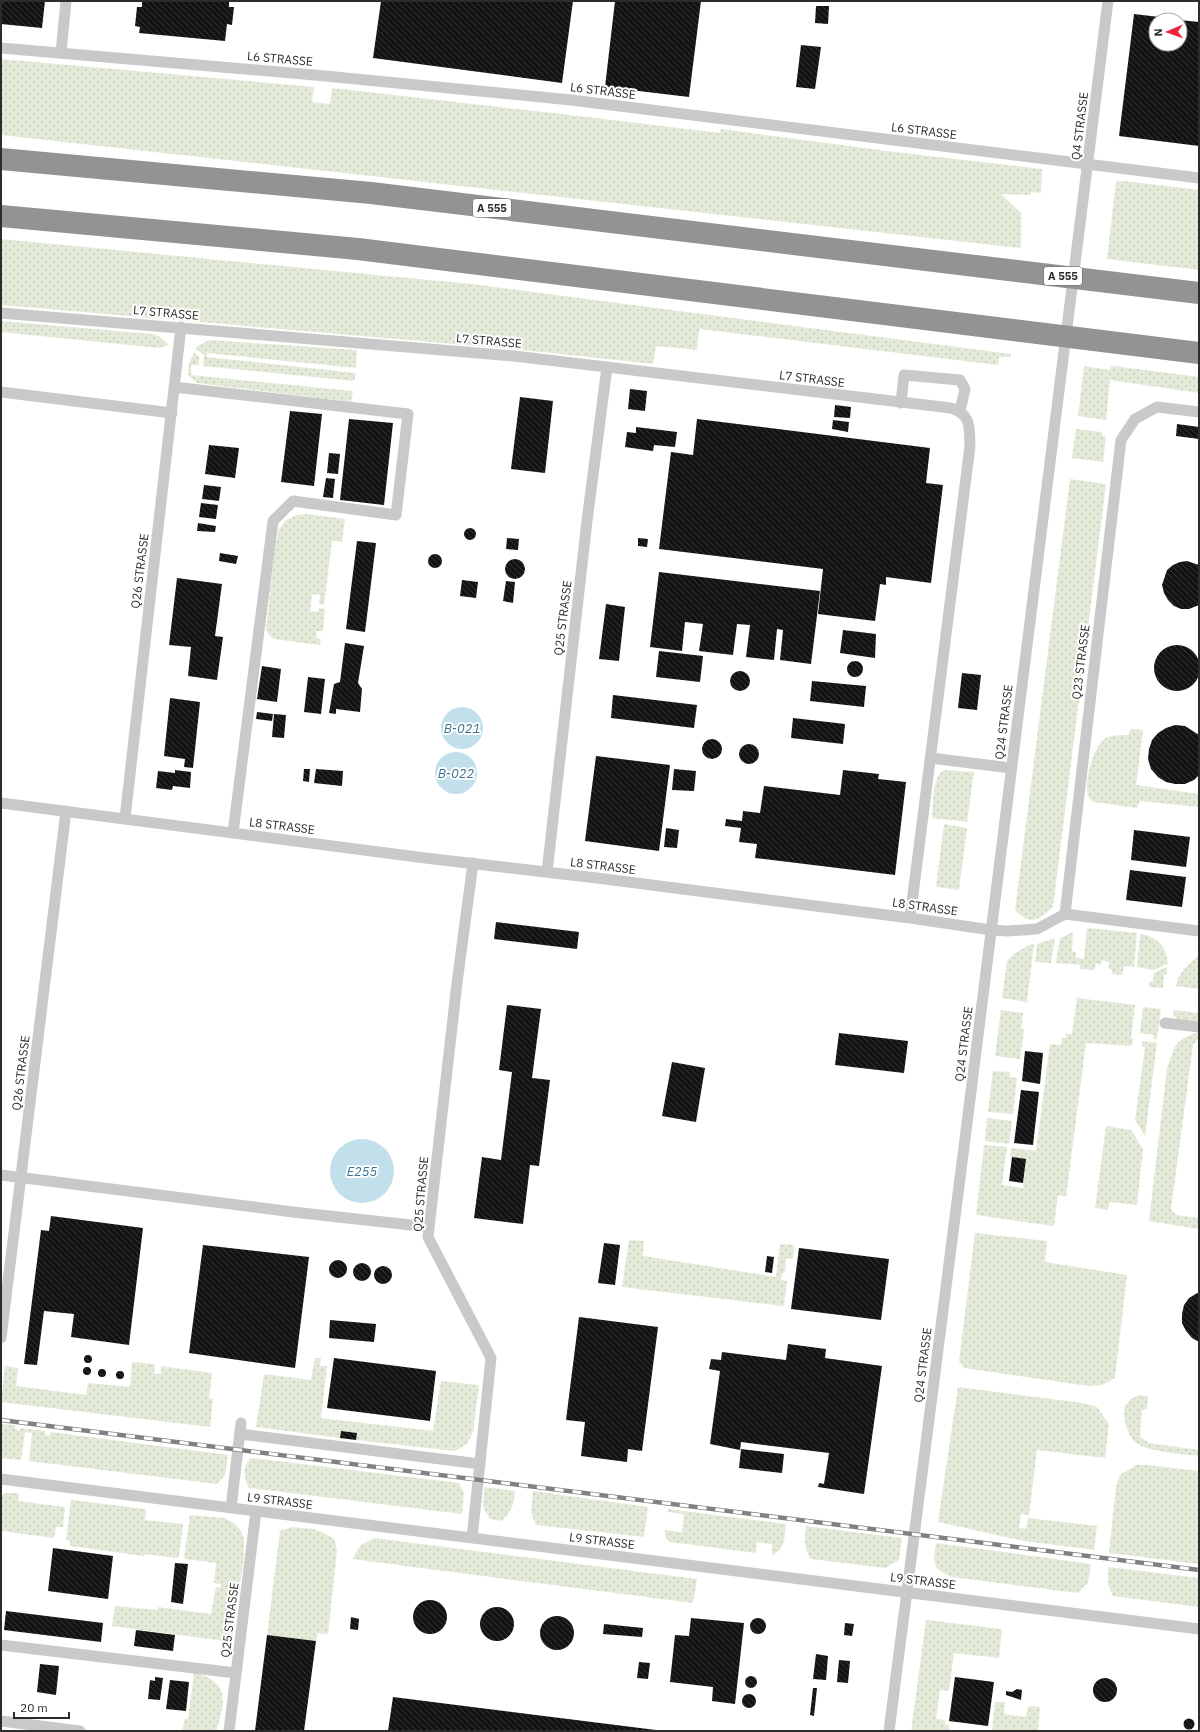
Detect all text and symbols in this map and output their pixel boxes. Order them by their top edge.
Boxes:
north arrow [1148,12,1188,52]
text: N [1151,28,1165,37]
street label: L6 STRASSE [247,48,314,69]
street label: L6 STRASSE [569,79,637,102]
street label: Q4 STRASSE [1068,91,1091,161]
street label: L6 STRASSE [890,119,958,142]
road number: A 555 [473,199,511,217]
road number: A 555 [1044,267,1082,285]
street label: L7 STRASSE [133,302,200,323]
street label: L7 STRASSE [456,330,523,351]
street label: L7 STRASSE [778,367,846,390]
street label: Q26 STRASSE [127,533,152,609]
street label: Q25 STRASSE [550,580,575,656]
street label: Q23 STRASSE [1068,624,1093,700]
street label: Q24 STRASSE [991,684,1016,760]
water label: B-021 [444,720,480,737]
water label: B-022 [438,765,474,782]
street label: L8 STRASSE [248,814,316,837]
street label: L8 STRASSE [569,854,637,877]
street label: L8 STRASSE [891,894,959,919]
street label: Q24 STRASSE [951,1006,976,1082]
street label: Q26 STRASSE [8,1035,33,1111]
street label: Q25 STRASSE [410,1156,431,1232]
water label: E255 [347,1163,378,1180]
street label: Q24 STRASSE [910,1327,935,1403]
street label: L9 STRASSE [246,1489,314,1512]
street label: L9 STRASSE [568,1529,636,1552]
street label: L9 STRASSE [889,1569,957,1592]
street label: Q25 STRASSE [217,1582,242,1658]
scale bar [14,1694,69,1720]
text: 20 m [20,1700,48,1715]

